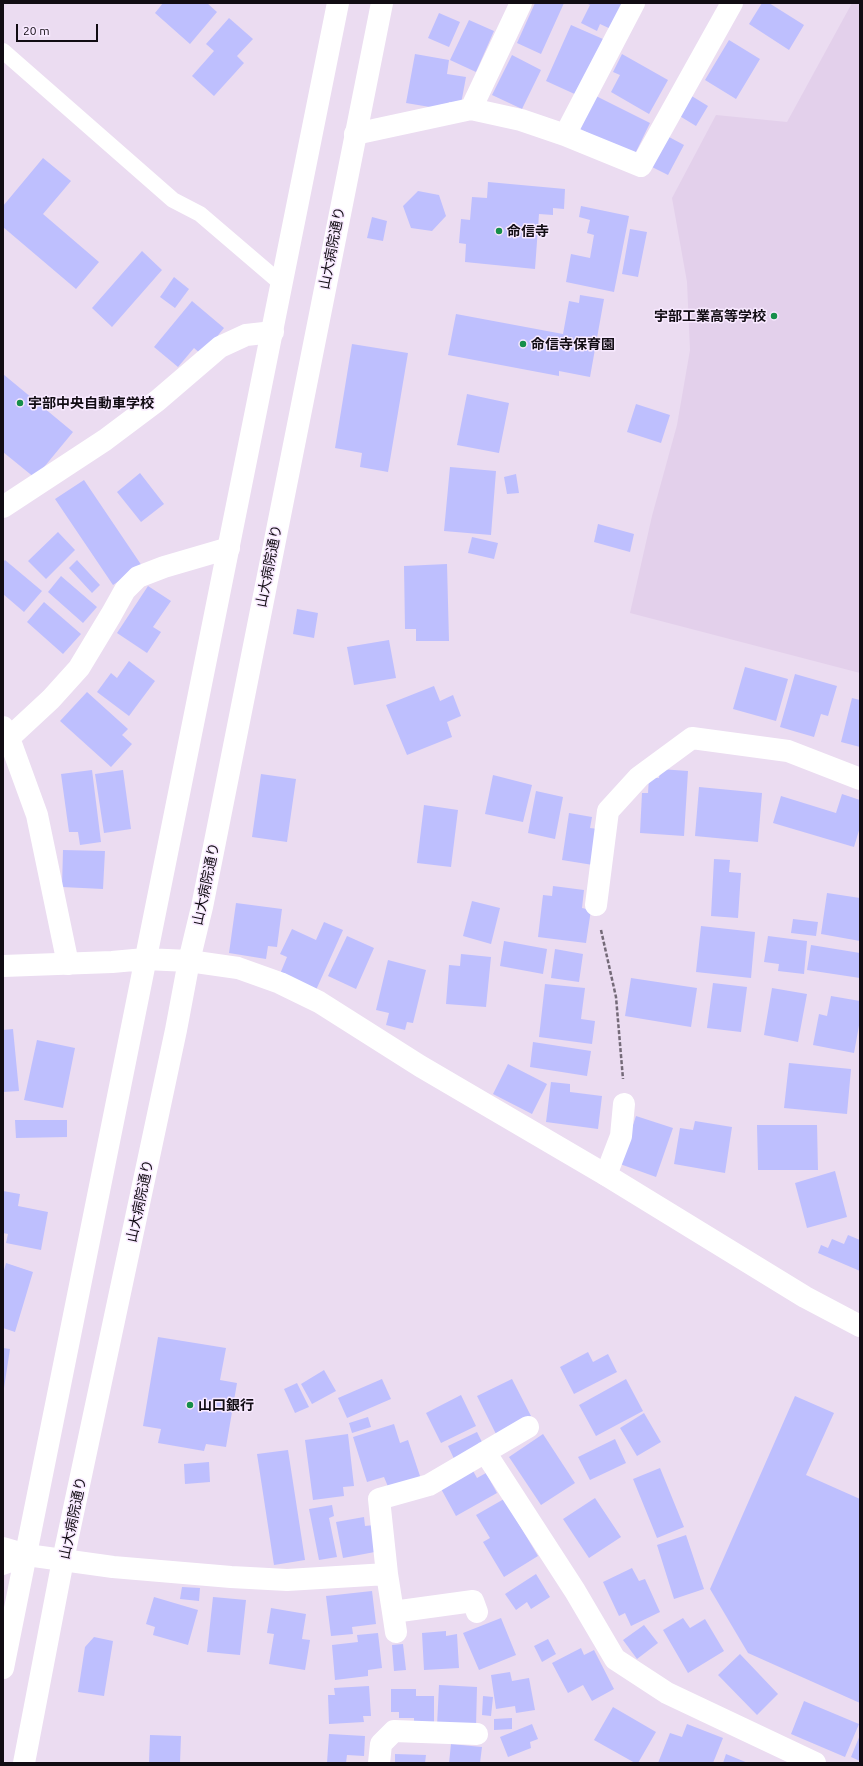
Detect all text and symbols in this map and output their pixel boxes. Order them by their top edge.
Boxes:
scale bar [18,16,100,42]
text: 20 m [23,24,50,37]
street label: 山大病院通り [316,205,348,291]
place label: 命信寺 [507,223,549,239]
marker: 命信寺 [494,226,504,236]
place label: 宇部工業高等学校 [654,308,766,324]
marker: 宇部工業高等学校 [769,311,779,321]
place label: 命信寺保育園 [531,336,615,352]
marker: 命信寺保育園 [518,339,528,349]
place label: 宇部中央自動車学校 [28,395,154,411]
marker: 宇部中央自動車学校 [15,398,25,408]
street label: 山大病院通り [253,523,285,609]
street label: 山大病院通り [189,841,223,927]
street label: 山大病院通り [123,1158,157,1244]
place label: 山口銀行 [198,1397,254,1413]
marker: 山口銀行 [185,1400,195,1410]
street label: 山大病院通り [56,1475,90,1561]

